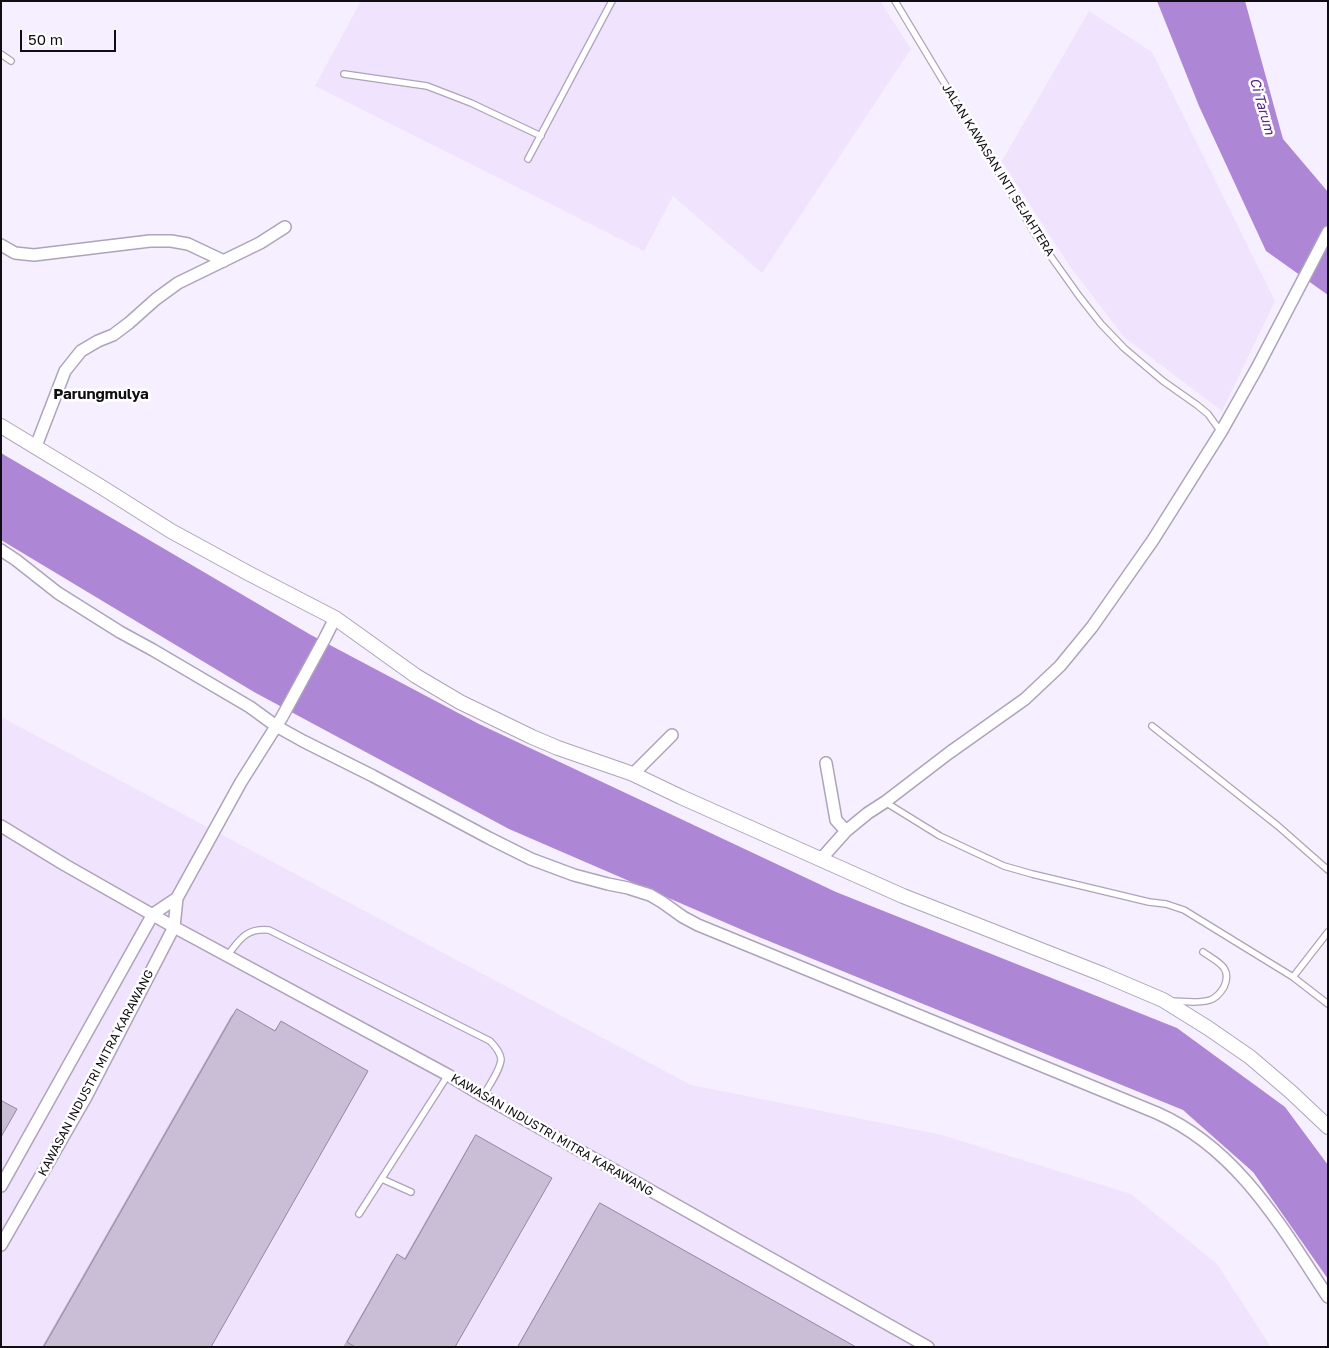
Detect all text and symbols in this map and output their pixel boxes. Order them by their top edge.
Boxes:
scale bar [22,20,119,52]
text: 50 m [28,30,63,48]
water label: Ci Tarum [1246,76,1278,136]
street label: JALAN KAWASAN INTI SEJAHTERA [939,81,1057,259]
district label: Parungmulya [53,385,149,403]
street label: KAWASAN INDUSTRI MITRA KARAWANG [35,967,157,1179]
street label: KAWASAN INDUSTRI MITRA KARAWANG [448,1071,656,1199]

